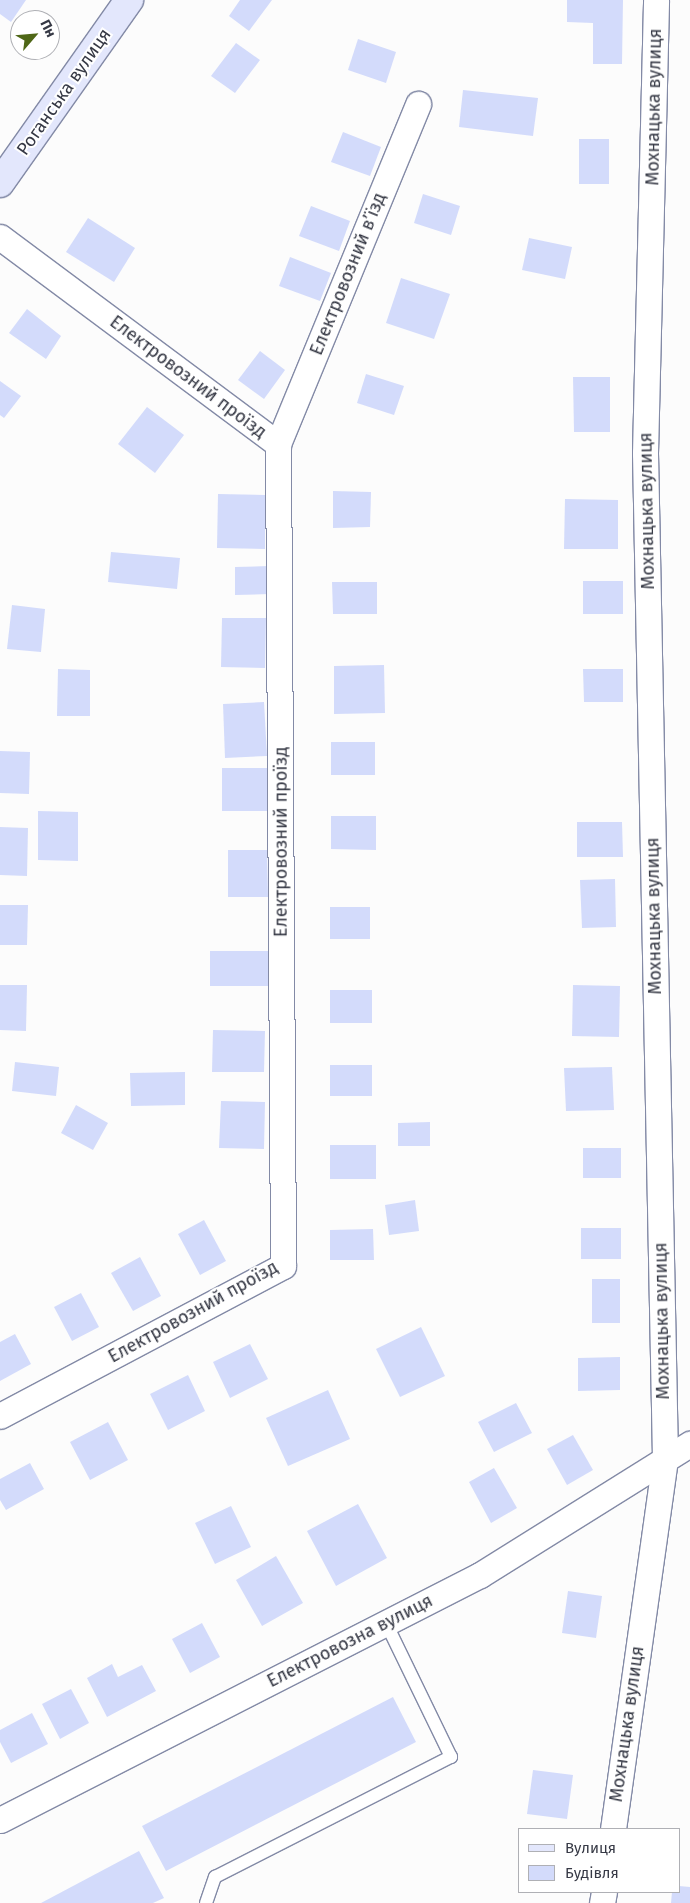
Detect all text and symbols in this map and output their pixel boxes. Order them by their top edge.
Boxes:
north arrow [10,10,60,60]
text: Пн [36,17,59,40]
street label: Роганська вулиця [12,25,116,159]
street label: Мохнацька вулиця [642,28,666,186]
street label: Електровозний в’їзд [306,190,390,358]
street label: Електровозний проїзд [105,311,271,443]
street label: Мохнацька вулиця [635,432,659,590]
street label: Електровозний проїзд [270,747,292,937]
street label: Мохнацька вулиця [642,837,666,995]
street label: Мохнацька вулиця [650,1242,674,1400]
street label: Електровозний проїзд [104,1256,282,1368]
street label: Електровозна вулиця [264,1590,436,1692]
street label: Мохнацька вулиця [605,1645,649,1803]
legend [518,1828,680,1893]
text: Вулиця [565,1839,616,1857]
text: Будівля [565,1864,619,1882]

